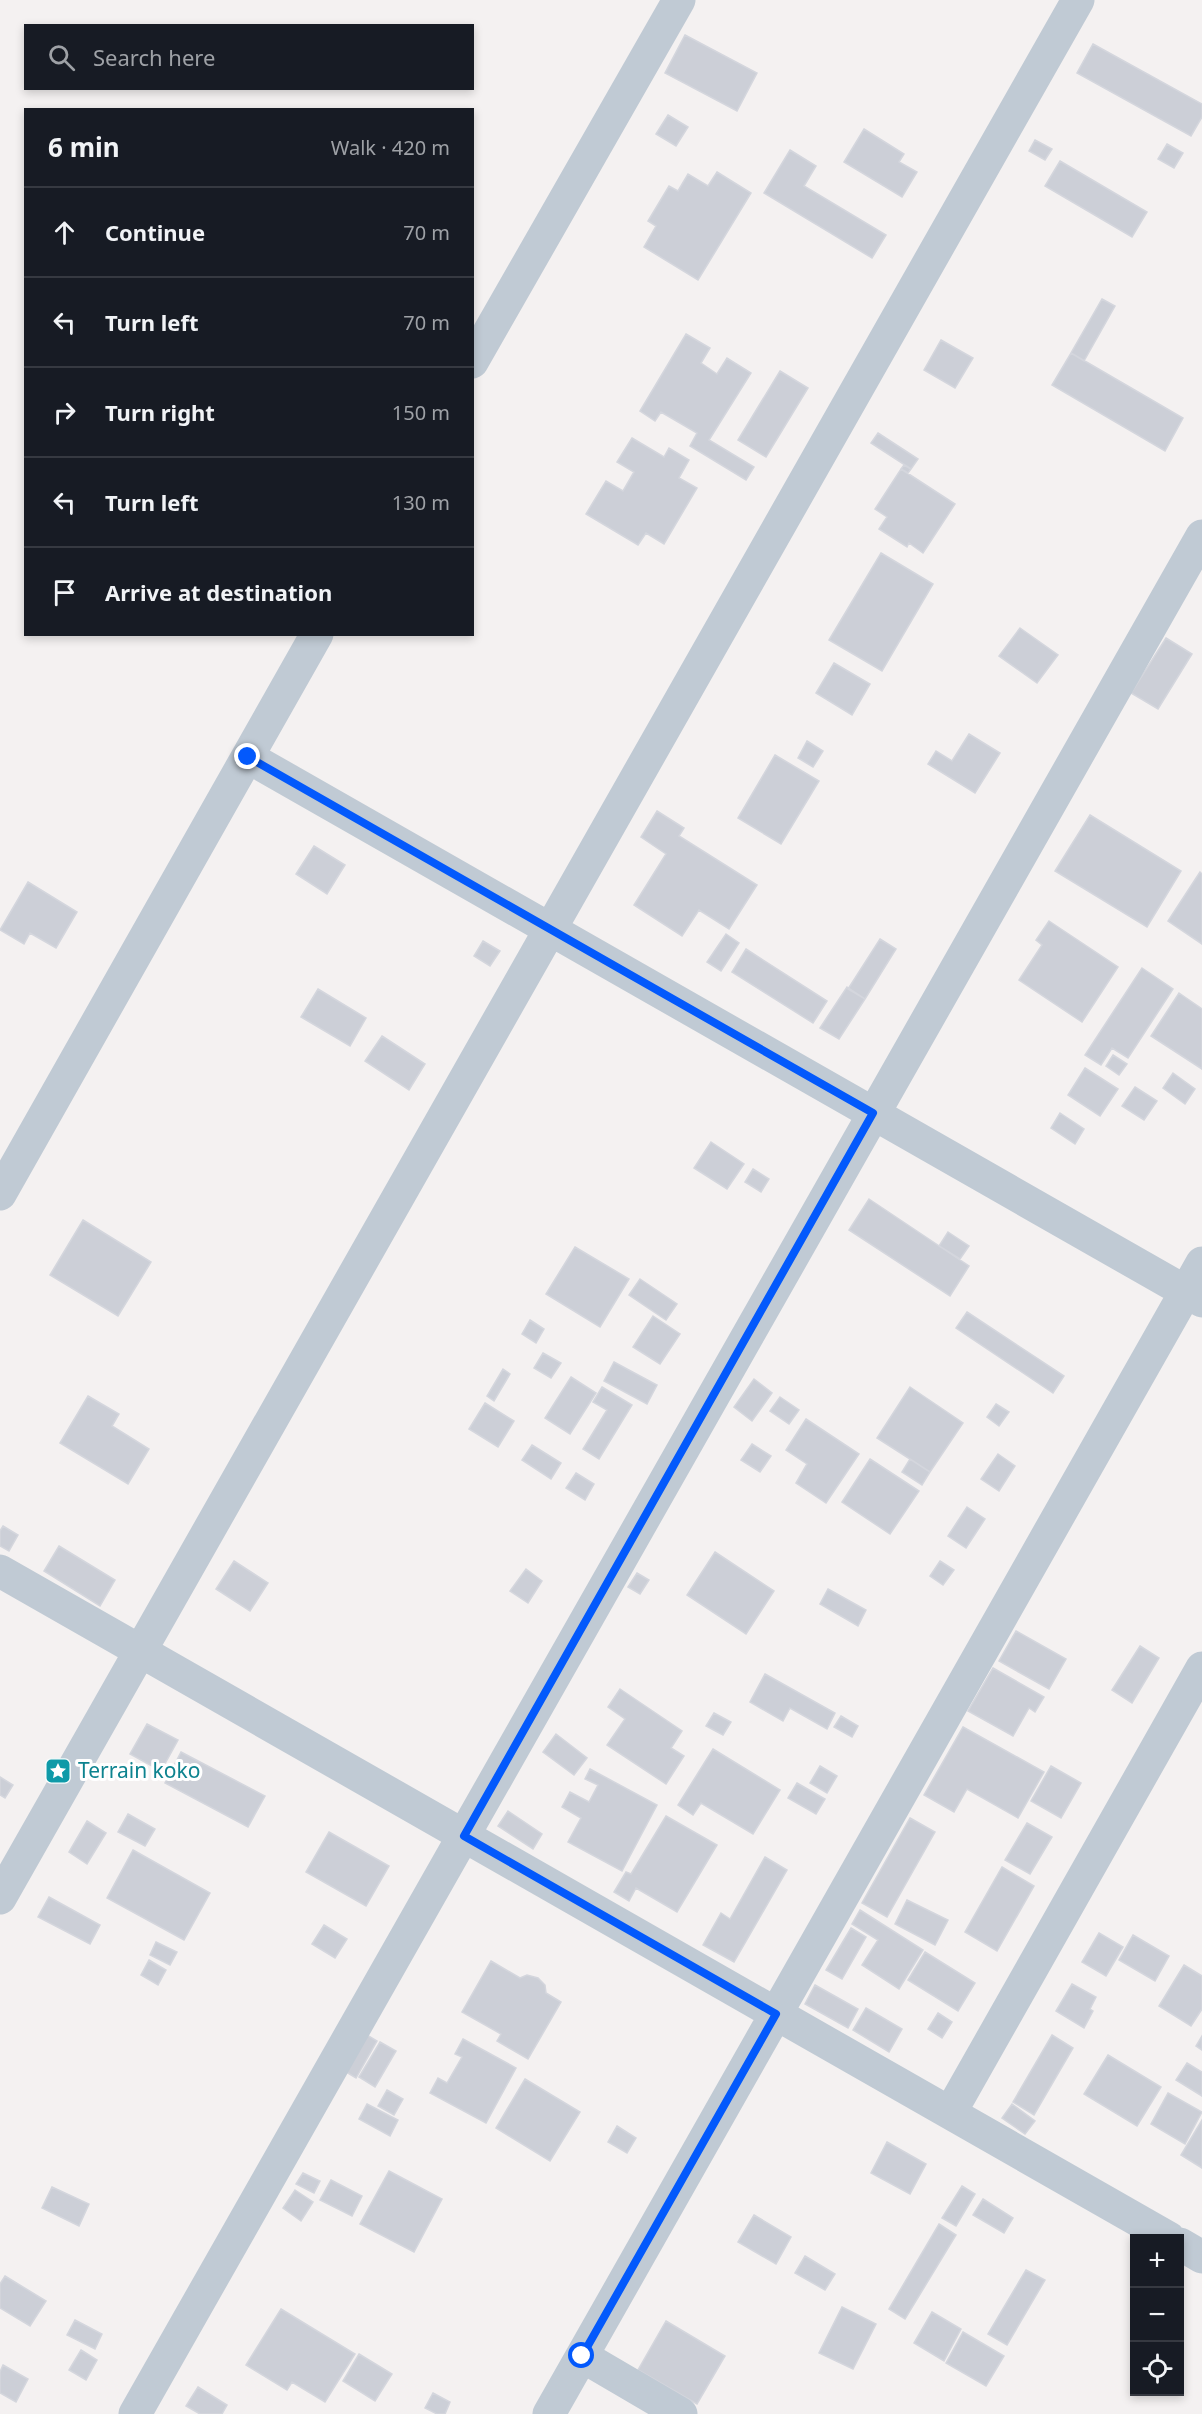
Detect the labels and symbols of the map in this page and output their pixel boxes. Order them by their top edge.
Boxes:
route end [234,743,260,769]
place icon: Terrain koko [43,1756,73,1786]
place label: Terrain koko [78,1756,200,1784]
route start [568,2342,594,2368]

